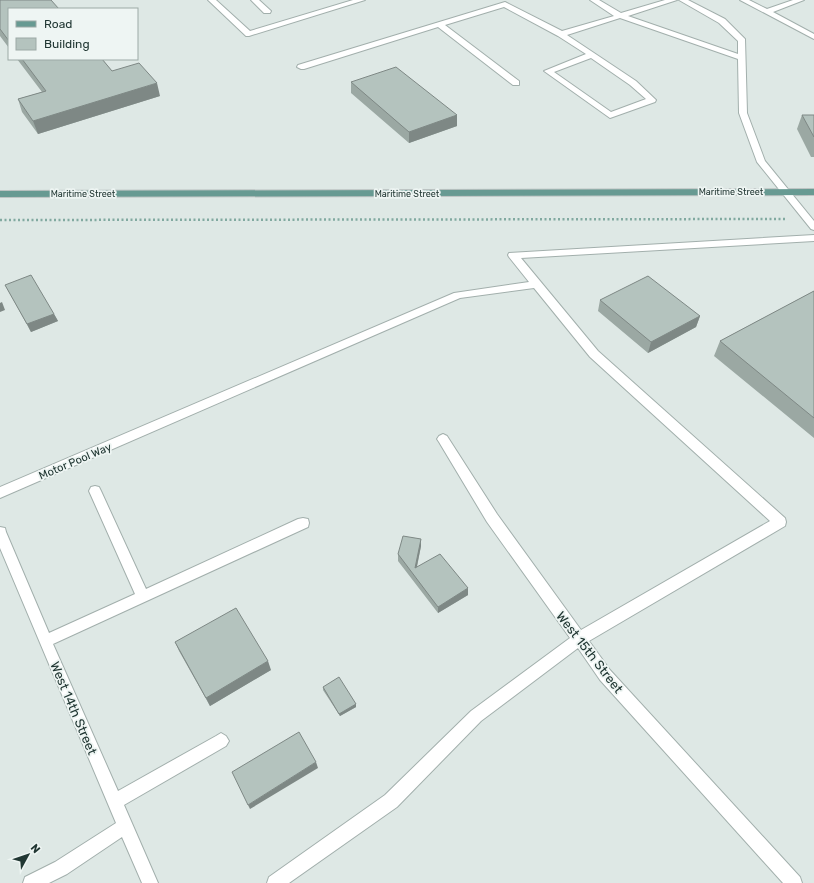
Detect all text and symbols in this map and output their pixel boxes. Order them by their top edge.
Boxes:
legend [8,8,138,60]
text: Road [44,17,72,31]
text: Building [44,37,90,51]
street label: Maritime Street [699,187,764,197]
street label: Maritime Street [51,189,116,199]
street label: Maritime Street [375,189,440,199]
street label: Motor Pool Way [37,440,113,483]
street label: West 15th Street [553,609,626,696]
street label: West 14th Street [47,659,100,757]
north arrow [8,835,48,875]
text: N [28,842,43,856]

